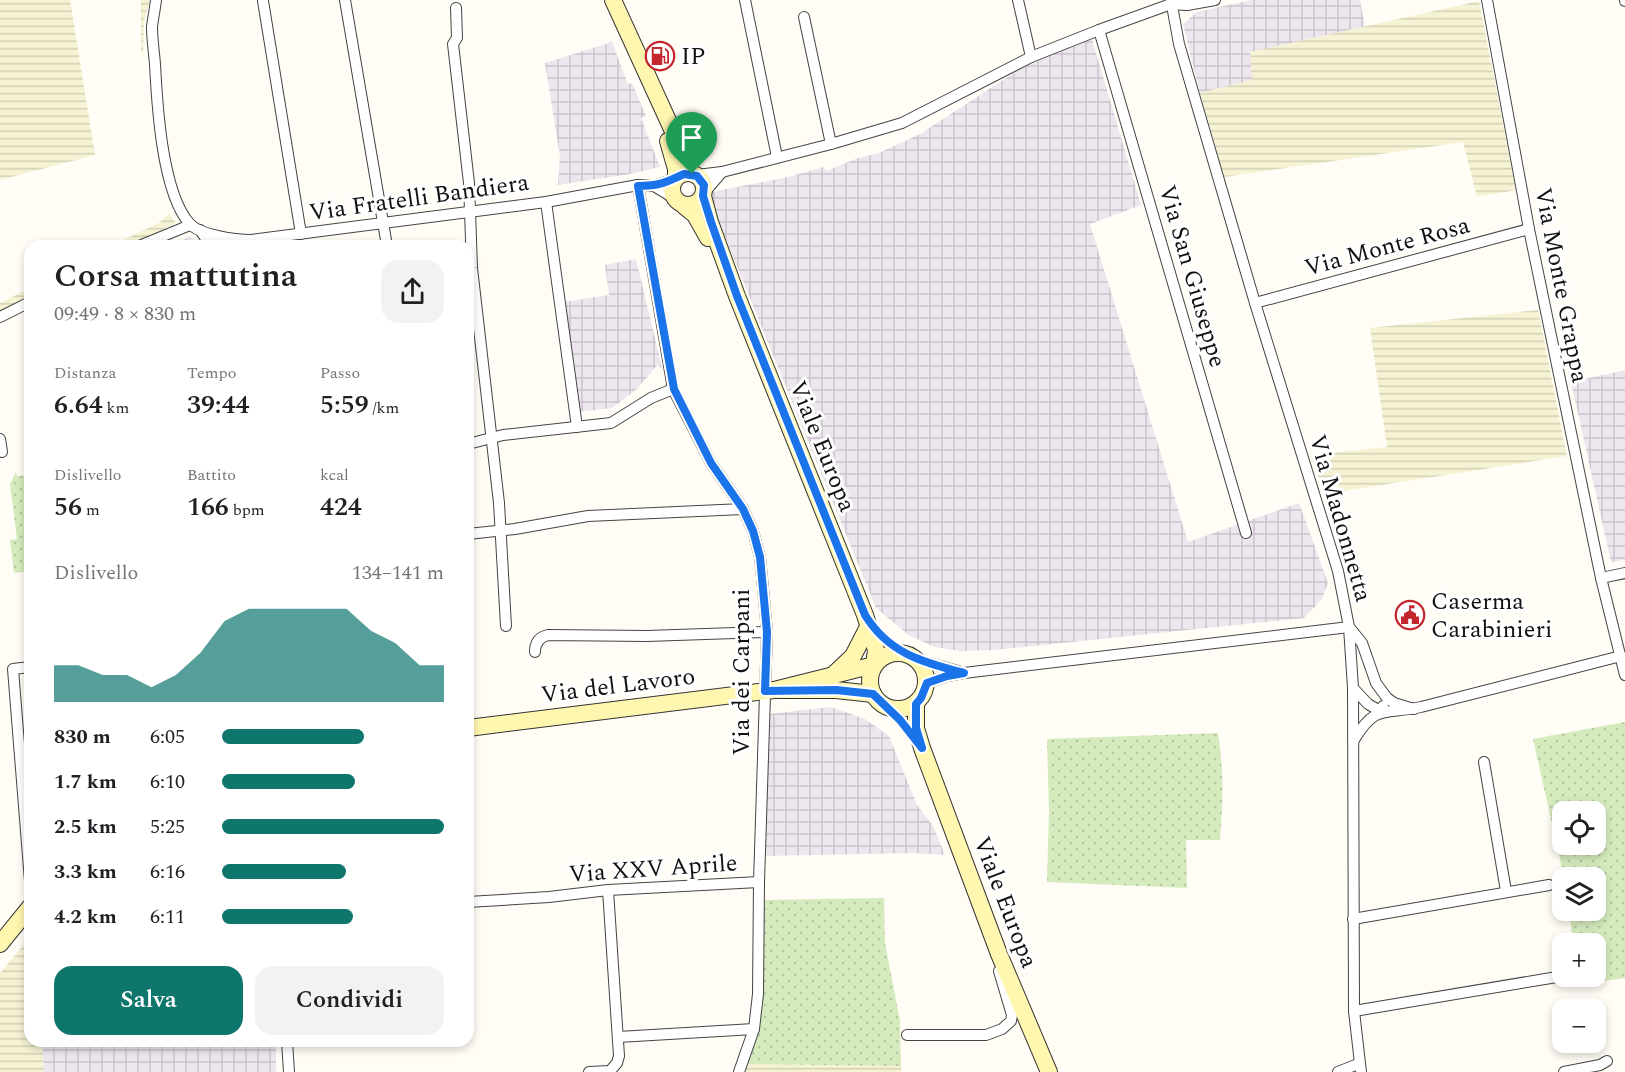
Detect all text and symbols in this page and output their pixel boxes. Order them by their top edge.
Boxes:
place label: IP [681,39,706,75]
fuel station icon: IP [644,40,676,72]
pin [666,112,717,174]
icon: arrive [675,121,708,154]
street label: Via Fratelli Bandiera [307,165,532,231]
street label: Via San Giuseppe [1149,181,1235,372]
street label: Via Monte Grappa [1524,185,1598,386]
street label: Via Monte Rosa [1300,208,1474,286]
text: Corsa mattutina [54,251,297,301]
button: share [381,260,444,323]
text: 09:49 · 8 × 830 m [54,299,196,329]
text: Distanza [54,361,116,385]
text: Tempo [187,361,236,385]
text: Passo [320,361,360,385]
street label: Viale Europa [779,375,865,518]
text: 6.64 [54,385,103,425]
text: 39:44 [187,385,250,425]
text: 5:59 [320,385,369,425]
text: km [103,396,129,420]
text: /km [369,396,399,420]
street label: Via Madonnetta [1299,430,1381,606]
text: Dislivello [54,463,122,487]
text: Battito [187,463,236,487]
text: kcal [320,463,349,487]
text: 56 [54,487,82,527]
text: 166 [187,487,229,527]
text: 424 [320,487,362,527]
text: m [82,498,100,522]
text: bpm [229,498,265,522]
text: Dislivello [54,558,138,588]
text: 134–141 m [352,558,444,588]
place label: Caserma Carabinieri [1431,584,1553,648]
street label: Via dei Carpani [724,588,760,756]
public building icon: Caserma Carabinieri [1394,599,1426,631]
street label: Via del Lavoro [539,659,697,713]
text: 830 m [54,722,111,752]
text: 6:05 [150,722,185,752]
text: 1.7 km [54,767,117,797]
text: 6:10 [150,767,185,797]
map controls [1552,801,1606,1053]
button: locate [1552,801,1606,855]
text: 2.5 km [54,812,117,842]
text: 5:25 [150,812,185,842]
street label: Viale Europa [963,831,1047,974]
street label: Via XXV Aprile [568,845,739,893]
text: 3.3 km [54,857,117,887]
text: 6:16 [150,857,185,887]
button: layers [1552,867,1606,921]
text: 4.2 km [54,902,117,932]
text: 6:11 [150,902,185,932]
button: + [1552,933,1606,987]
button: Salva [54,966,243,1035]
button: Condividi [255,966,444,1035]
button: − [1552,999,1606,1053]

